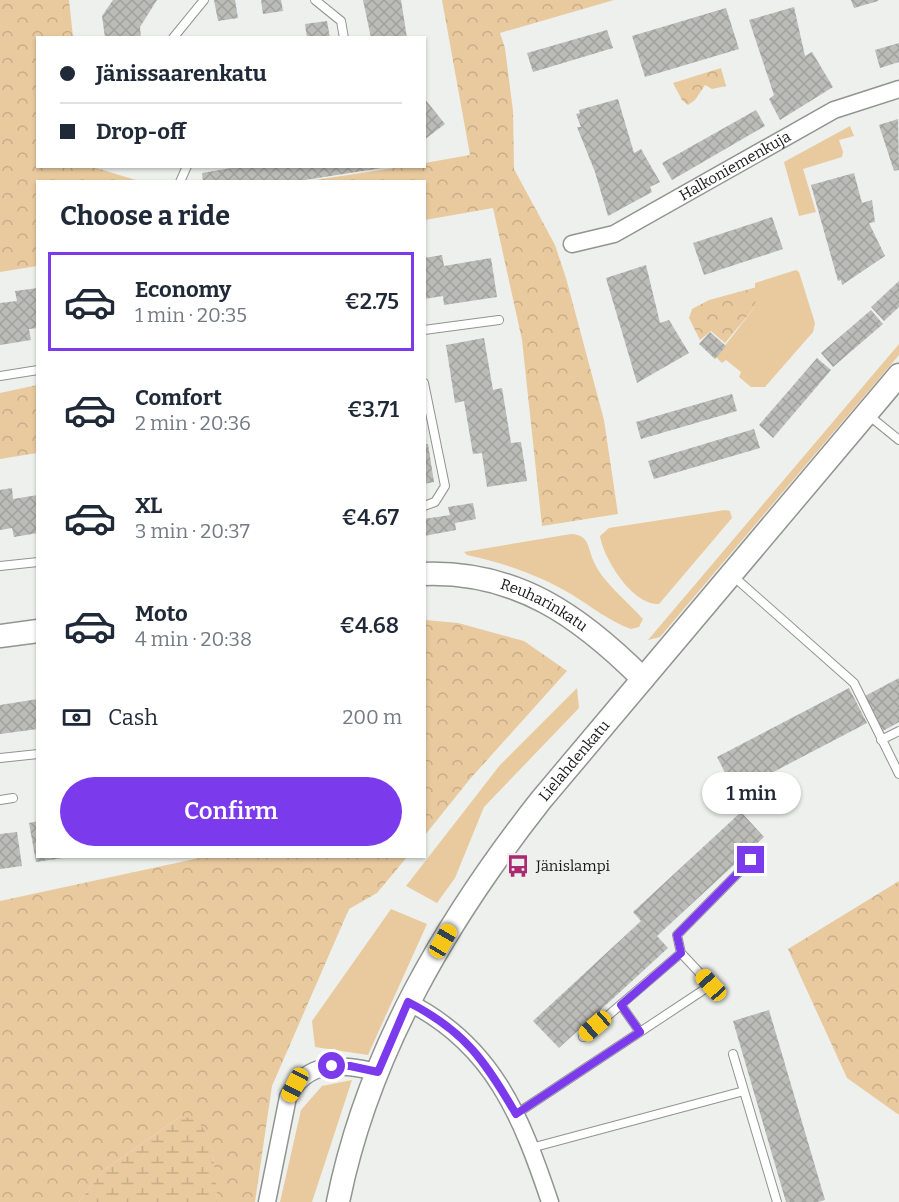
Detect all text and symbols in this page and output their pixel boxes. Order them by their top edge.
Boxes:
text: Jänissaarenkatu [96,60,267,87]
text: Drop-off [96,118,186,145]
street label: Halkoniemenkuja [676,127,794,204]
text: Choose a ride [60,200,230,232]
icon: car [63,275,117,329]
text: Economy [135,276,231,303]
text: €2.75 [344,288,399,315]
text: 1 min · 20:35 [135,303,247,327]
icon: car [63,383,117,437]
text: Comfort [135,384,222,411]
text: €3.71 [347,396,399,423]
text: 2 min · 20:36 [135,411,251,435]
icon: car [63,491,117,545]
text: XL [135,492,162,519]
text: €4.67 [342,504,399,531]
text: 3 min · 20:37 [135,519,250,543]
street label: Reuharinkatu [498,575,591,635]
icon: car [63,599,117,653]
text: Moto [135,600,188,627]
text: €4.68 [340,612,399,639]
text: 4 min · 20:38 [135,627,252,651]
icon: cash [60,701,93,734]
text: Cash [108,704,158,731]
text: 200 m [342,705,402,729]
street label: Lielahdenkatu [535,717,613,805]
callout: 1 min [702,773,801,815]
button: Confirm [60,777,402,846]
text: 1 min [726,781,777,805]
route end [737,846,764,873]
bus stop icon: Jänislampi [505,853,531,879]
place label: Jänislampi [535,857,611,875]
car [426,921,460,961]
car [692,966,730,1004]
car [576,1007,614,1045]
route start [318,1052,345,1079]
car [279,1065,311,1105]

